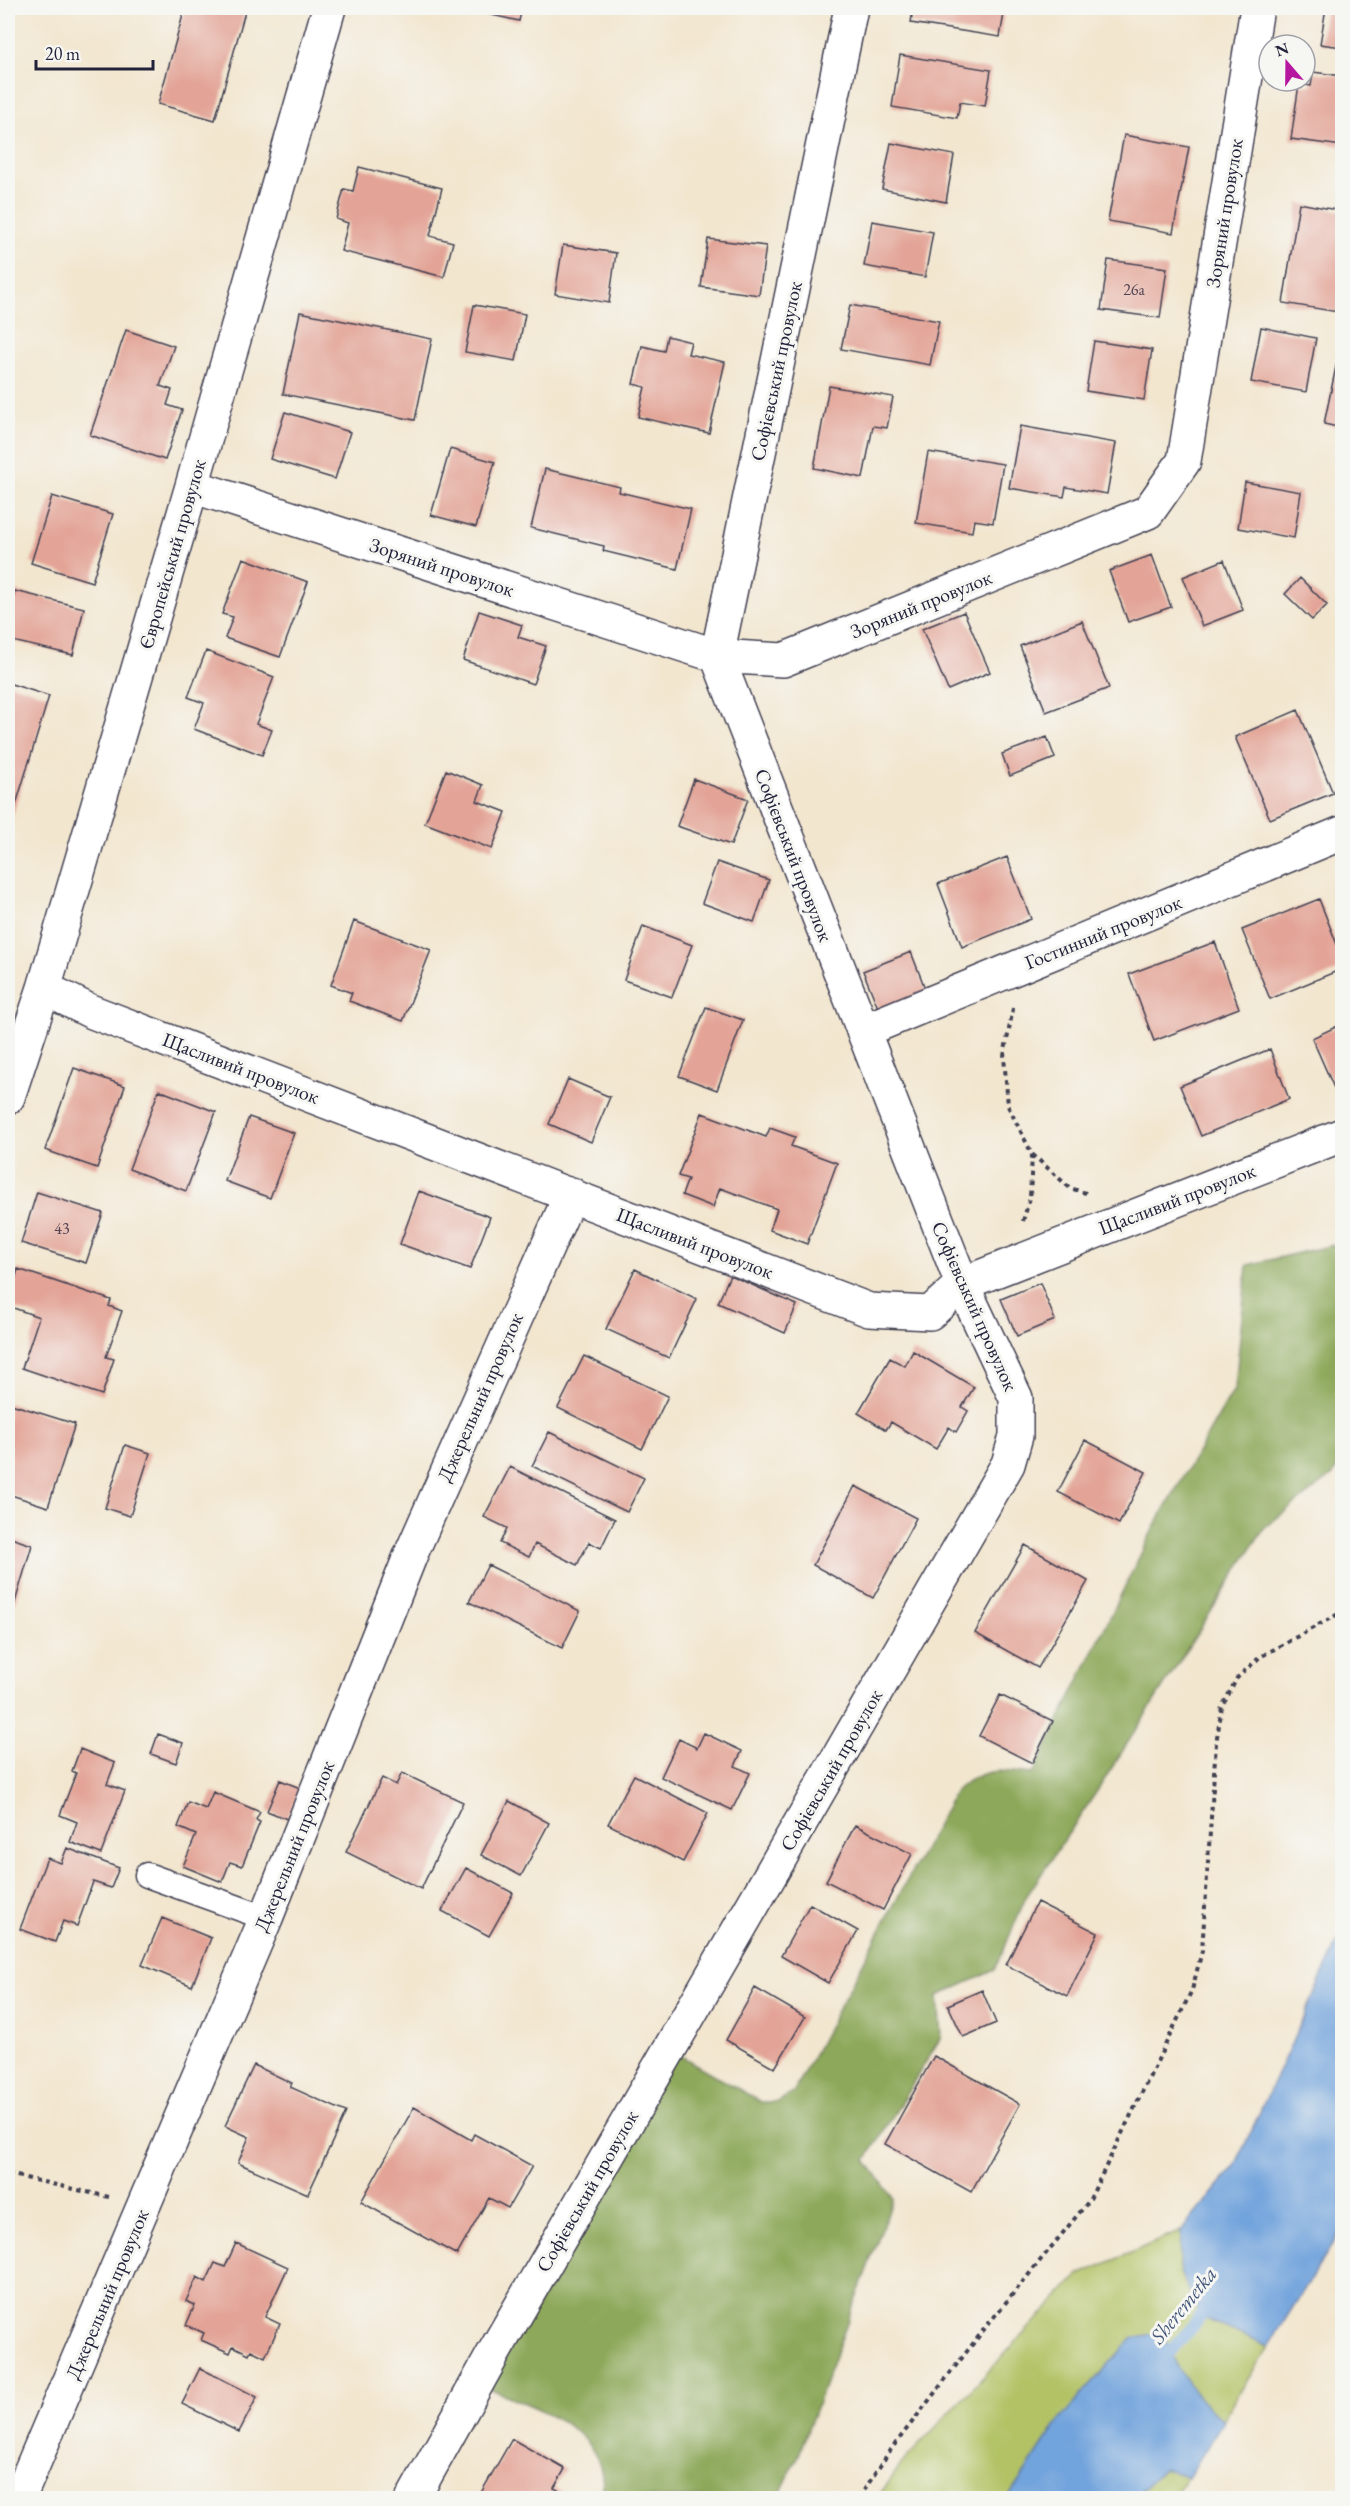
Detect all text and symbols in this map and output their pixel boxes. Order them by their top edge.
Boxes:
scale bar [36,33,153,71]
north arrow [1257,33,1317,93]
text: N [1272,37,1292,61]
text: 20 m [45,42,80,65]
street label: Зоряний провулок [1199,136,1249,289]
street label: Софієвський провулок [744,278,808,463]
house number: 26а [1123,279,1145,300]
street label: Європейський провулок [132,456,212,652]
street label: Зоряний провулок [366,531,518,603]
street label: Зоряний провулок [846,564,996,644]
street label: Софієвський провулок [749,765,839,946]
street label: Гостинний провулок [1021,888,1186,975]
street label: Щасливий провулок [159,1026,324,1110]
street label: Щасливий провулок [1095,1157,1260,1241]
street label: Щасливий провулок [613,1201,778,1285]
street label: Софієвський провулок [926,1217,1024,1395]
house number: 43 [54,1218,70,1239]
street label: Джерельний провулок [431,1308,529,1486]
street label: Софієвський провулок [774,1684,888,1856]
street label: Джерельний провулок [248,1756,340,1935]
street label: Софієвський провулок [530,2105,644,2277]
street label: Джерельний провулок [59,2205,155,2383]
water label: Sheremetka [1143,2261,1222,2350]

